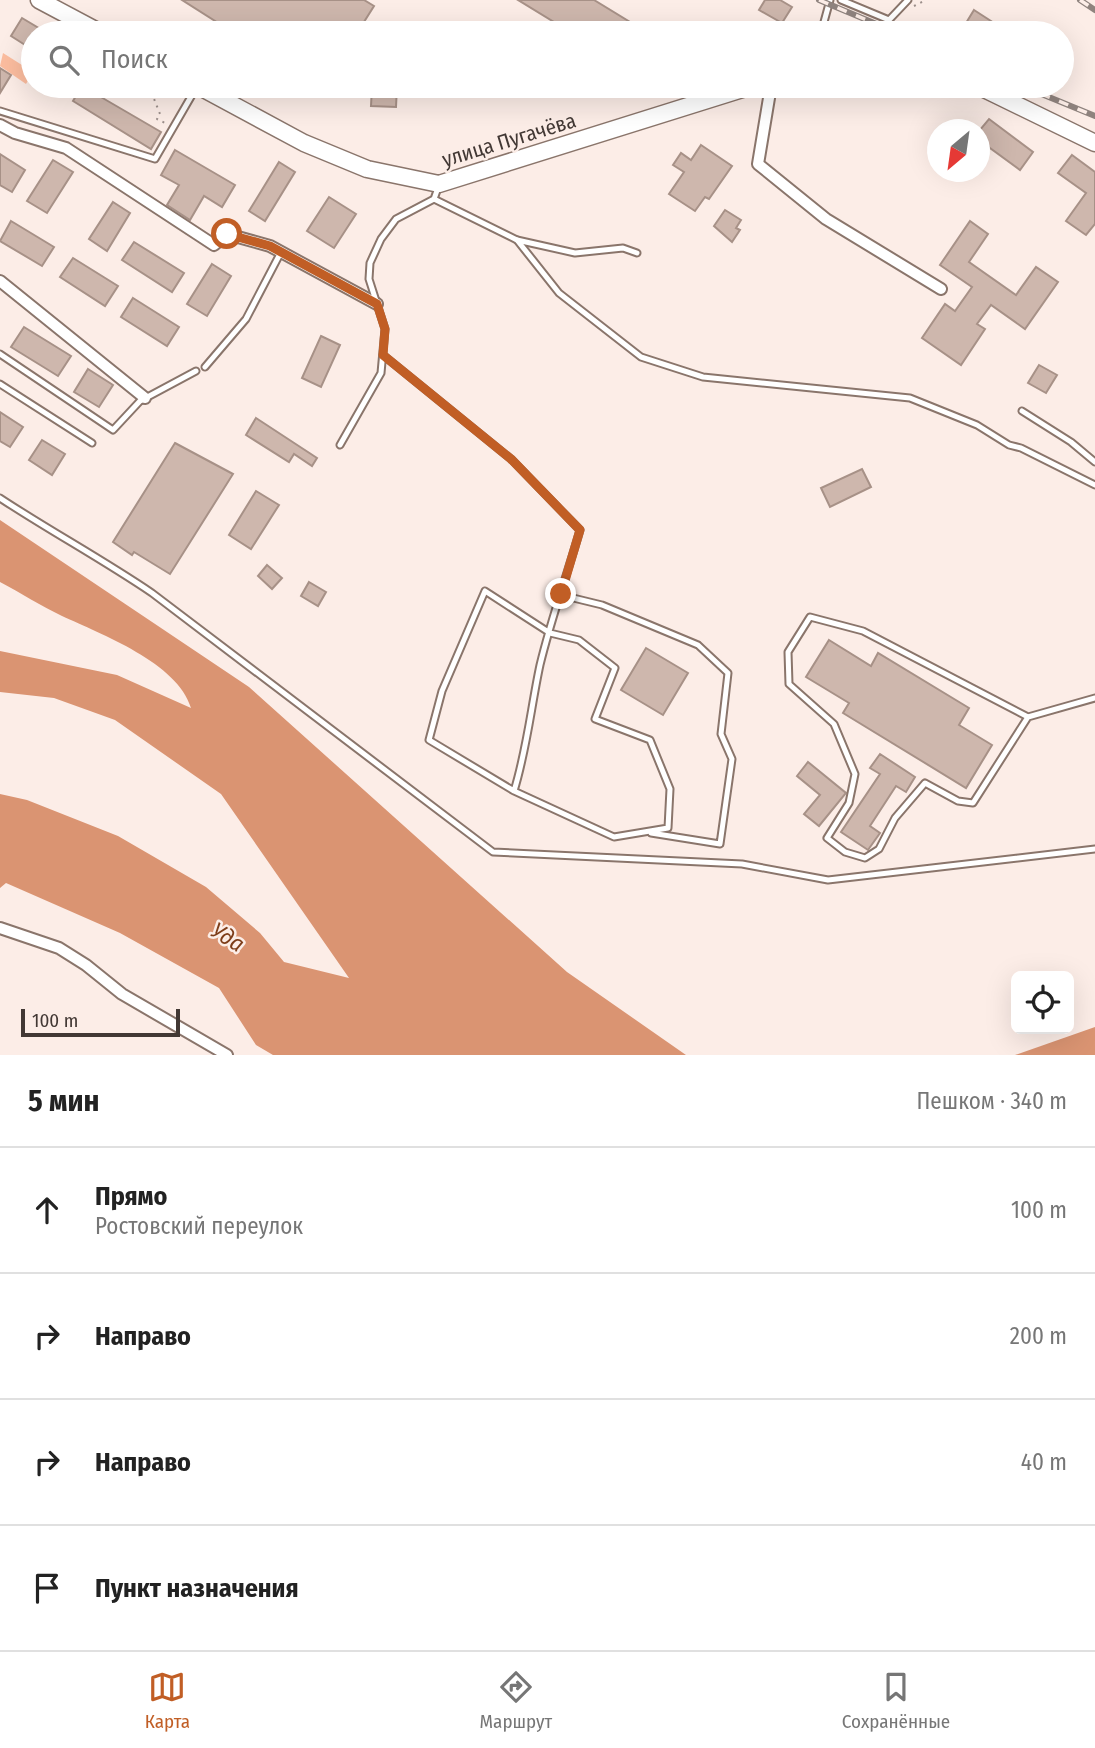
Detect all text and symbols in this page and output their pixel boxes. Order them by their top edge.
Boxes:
search box [21,21,1074,98]
icon: search [45,41,83,79]
text: Поиск [101,44,168,75]
street label: улица Пугачёва [439,107,579,173]
north arrow [927,119,990,182]
route start [211,218,242,249]
route end [545,578,576,609]
water label: Уда [206,916,250,958]
map controls [1011,971,1074,1034]
button: locate [1011,971,1074,1034]
scale bar [21,1006,180,1038]
text: 100 m [32,1009,78,1032]
text: 5 мин [28,1083,99,1119]
text: Пешком · 340 m [917,1087,1067,1115]
text: Прямо [95,1181,167,1212]
icon: ahead [28,1191,66,1229]
text: 100 m [1011,1196,1067,1224]
text: Ростовский переулок [95,1212,303,1240]
icon: right [28,1317,66,1355]
text: Направо [95,1321,191,1352]
text: 200 m [1010,1322,1067,1350]
icon: right [28,1443,66,1481]
text: Направо [95,1447,191,1478]
text: 40 m [1021,1448,1067,1476]
icon: arrive [28,1569,66,1607]
text: Пункт назначения [95,1573,299,1604]
tab: Карта [145,1668,190,1733]
tab: Маршрут [480,1668,552,1733]
tab: Сохранённые [842,1668,950,1733]

